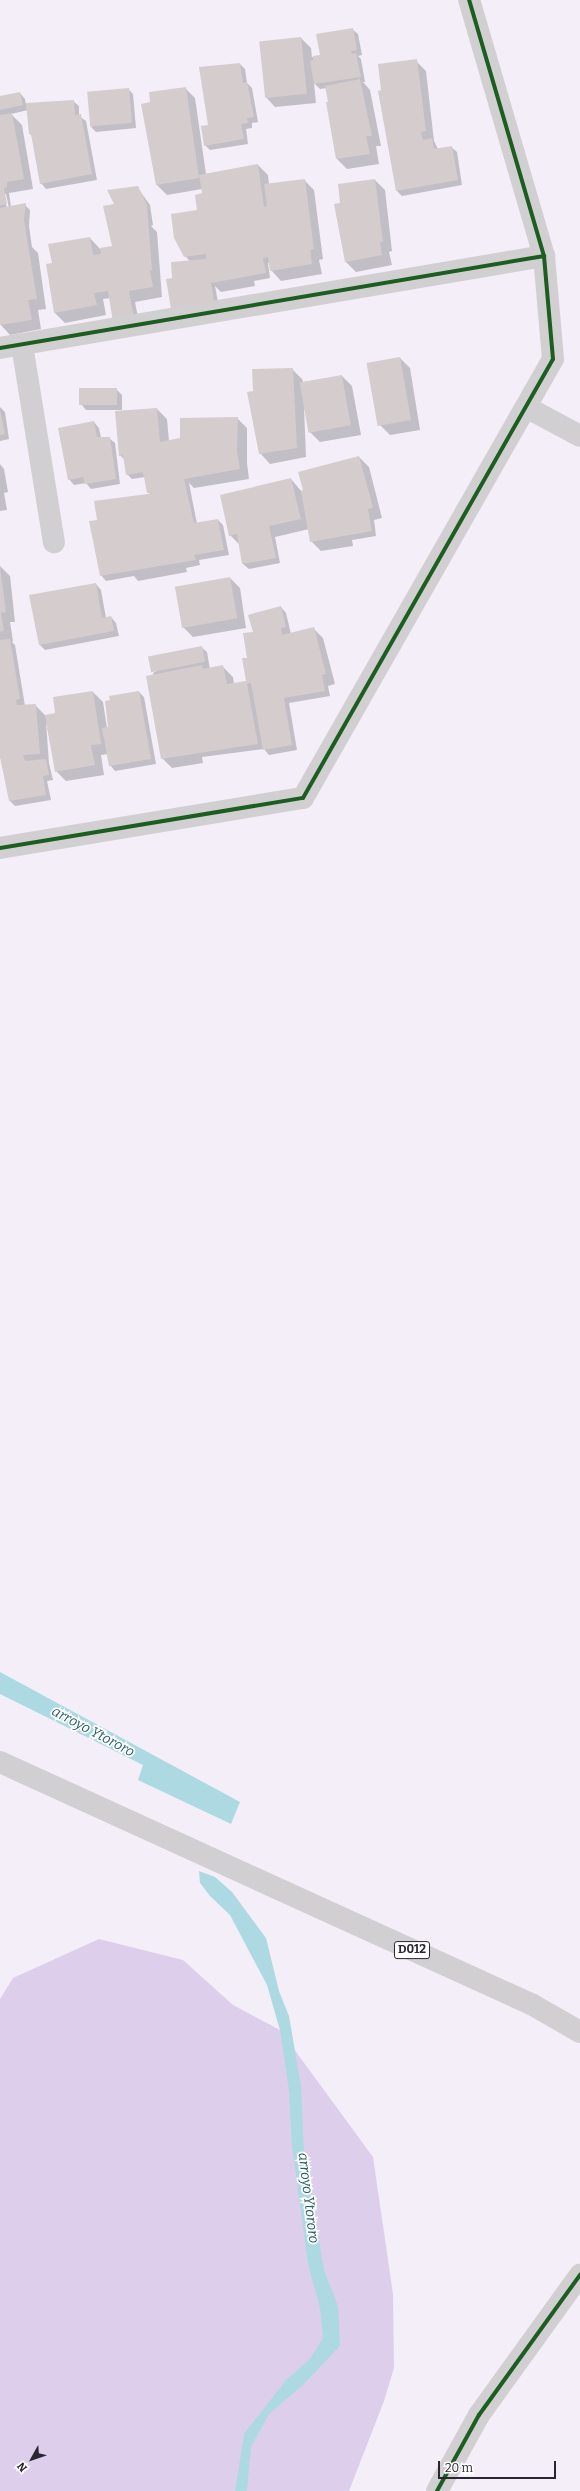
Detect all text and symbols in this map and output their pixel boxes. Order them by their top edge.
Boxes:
water label: arroyo Ytororo [49,1703,137,1761]
road number: D012 [393,1940,431,1960]
water label: arroyo Ytororo [294,2152,322,2244]
north arrow [12,2439,52,2479]
scale bar [440,2453,558,2479]
text: N [15,2460,30,2474]
text: 20 m [445,2461,473,2475]

